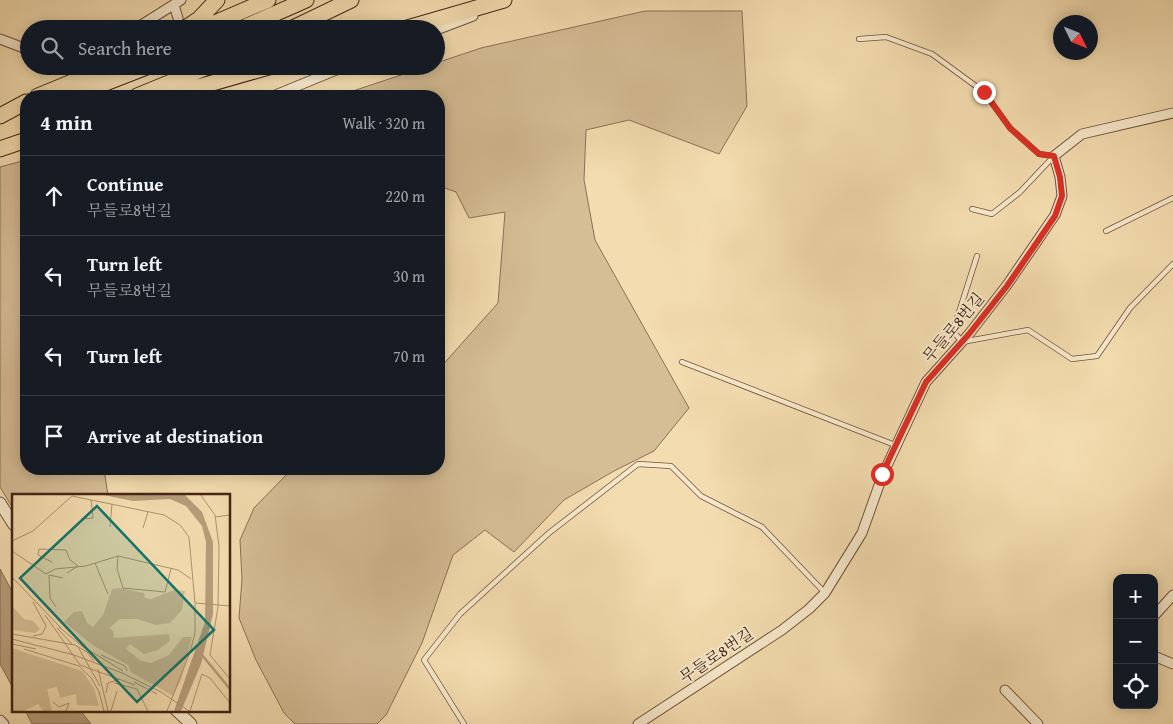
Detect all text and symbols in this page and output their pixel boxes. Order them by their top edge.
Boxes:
north arrow [1053,15,1098,60]
search box [20,20,445,75]
icon: search [38,34,66,62]
text: Search here [78,34,172,62]
route end [973,81,996,104]
text: 4 min [40,107,92,138]
text: Walk · 320 m [342,111,425,135]
text: Continue [87,170,164,198]
icon: ahead [40,182,68,210]
text: 220 m [385,184,425,208]
text: 무들로8번길 [87,198,172,222]
text: Turn left [87,250,162,278]
icon: left [40,262,68,290]
text: 30 m [393,264,425,288]
text: 무들로8번길 [87,278,172,302]
street label: 무들로8번길 [916,287,990,367]
icon: left [40,342,68,370]
text: Turn left [87,342,162,370]
text: 70 m [393,344,425,368]
icon: arrive [40,422,68,450]
text: Arrive at destination [87,422,263,450]
route start [871,463,894,486]
inset map [12,494,230,712]
map controls [1113,574,1158,709]
button: + [1113,574,1158,619]
button: − [1113,619,1158,664]
street label: 무들로8번길 [674,621,758,689]
button: locate [1113,664,1158,709]

